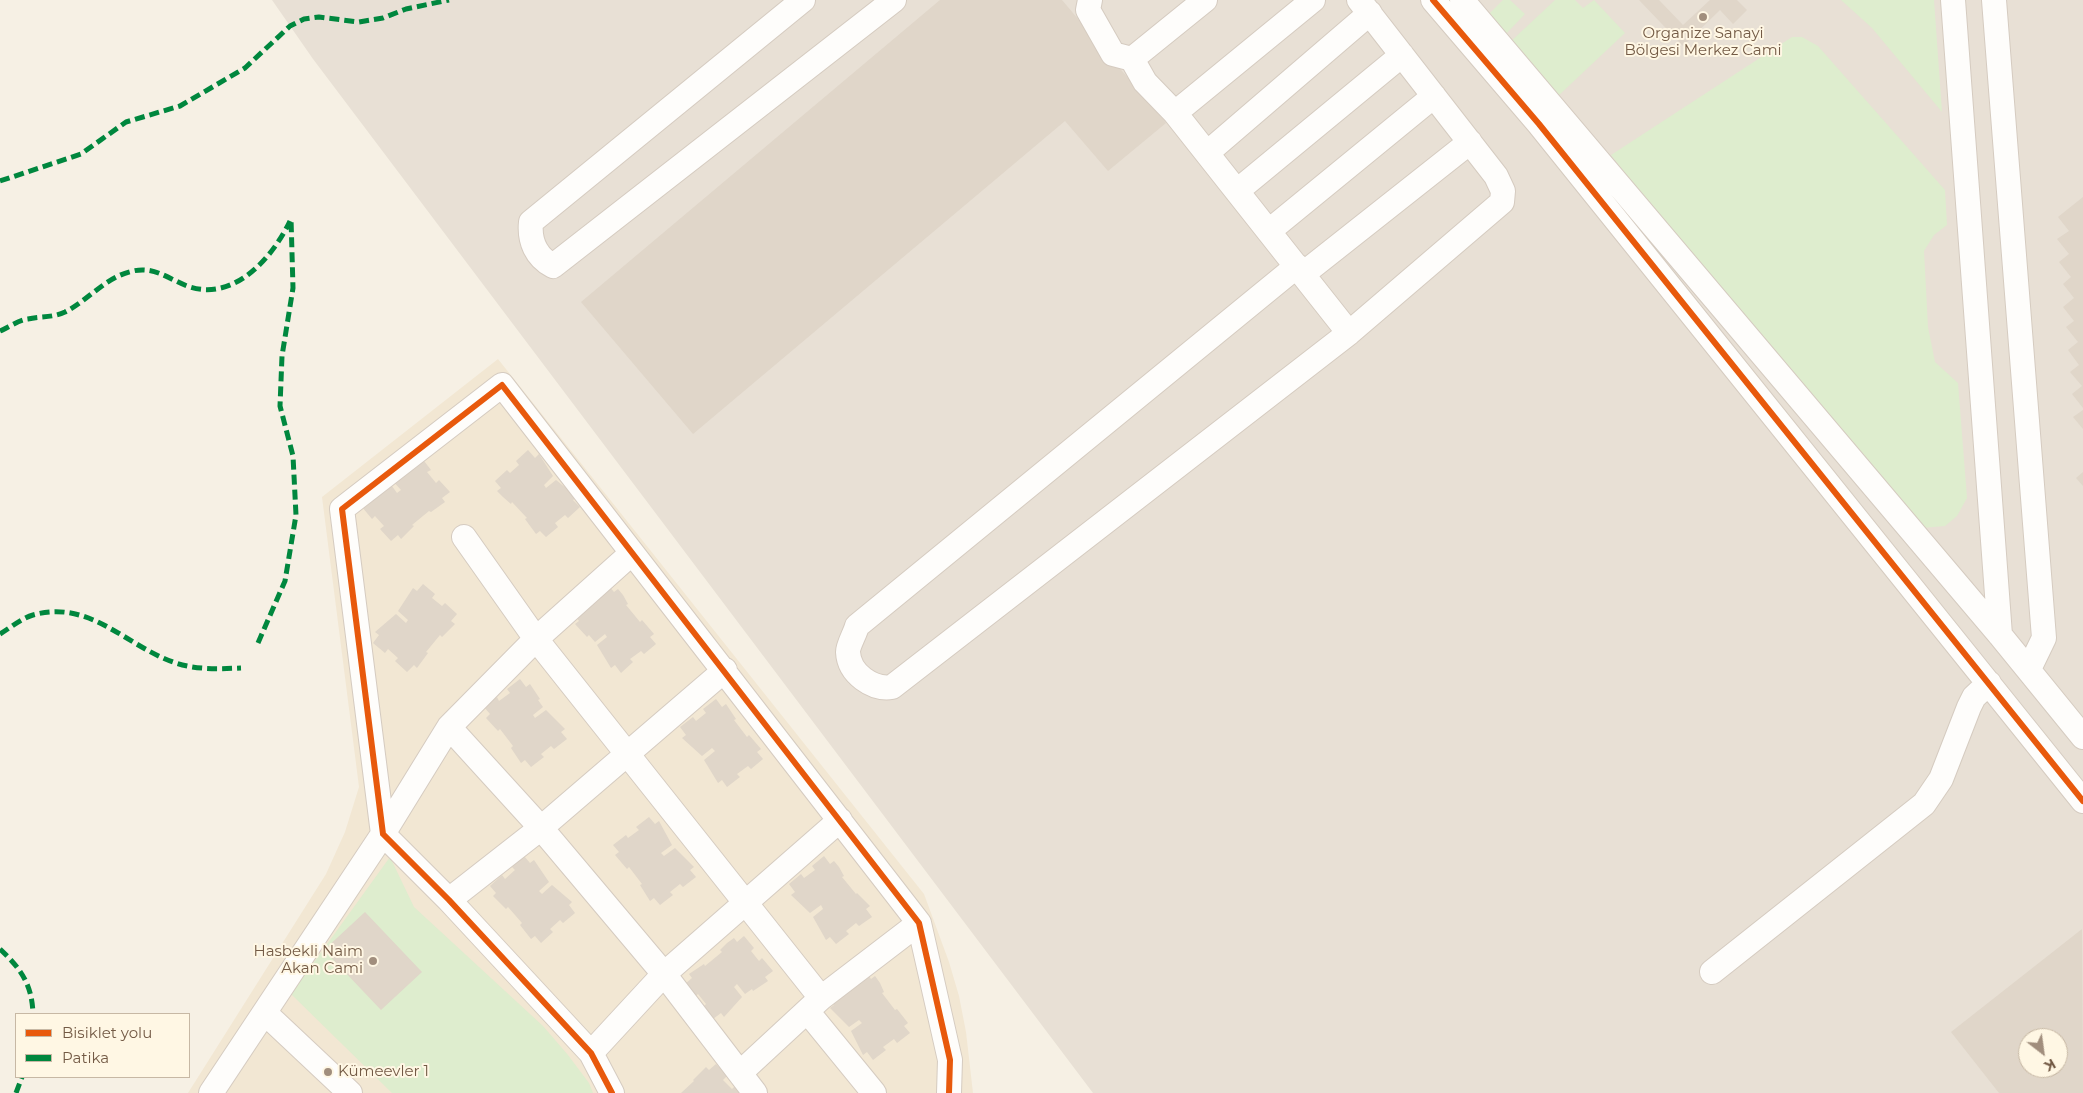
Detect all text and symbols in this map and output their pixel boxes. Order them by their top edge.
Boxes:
marker: Organize Sanayi Bölgesi Merkez Cami [1697,11,1709,23]
place label: Organize Sanayi Bölgesi Merkez Cami [1624,25,1782,60]
place label: Hasbekli Naim Akan Cami [253,943,363,978]
marker: Hasbekli Naim Akan Cami [367,955,379,967]
legend [15,1013,190,1078]
text: Bisiklet yolu [62,1023,152,1042]
north arrow [2018,1028,2068,1078]
text: Patika [62,1048,109,1067]
text: K [2041,1055,2059,1076]
place label: Kümeevler 1 [338,1063,429,1081]
marker: Kümeevler 1 [322,1066,334,1078]

